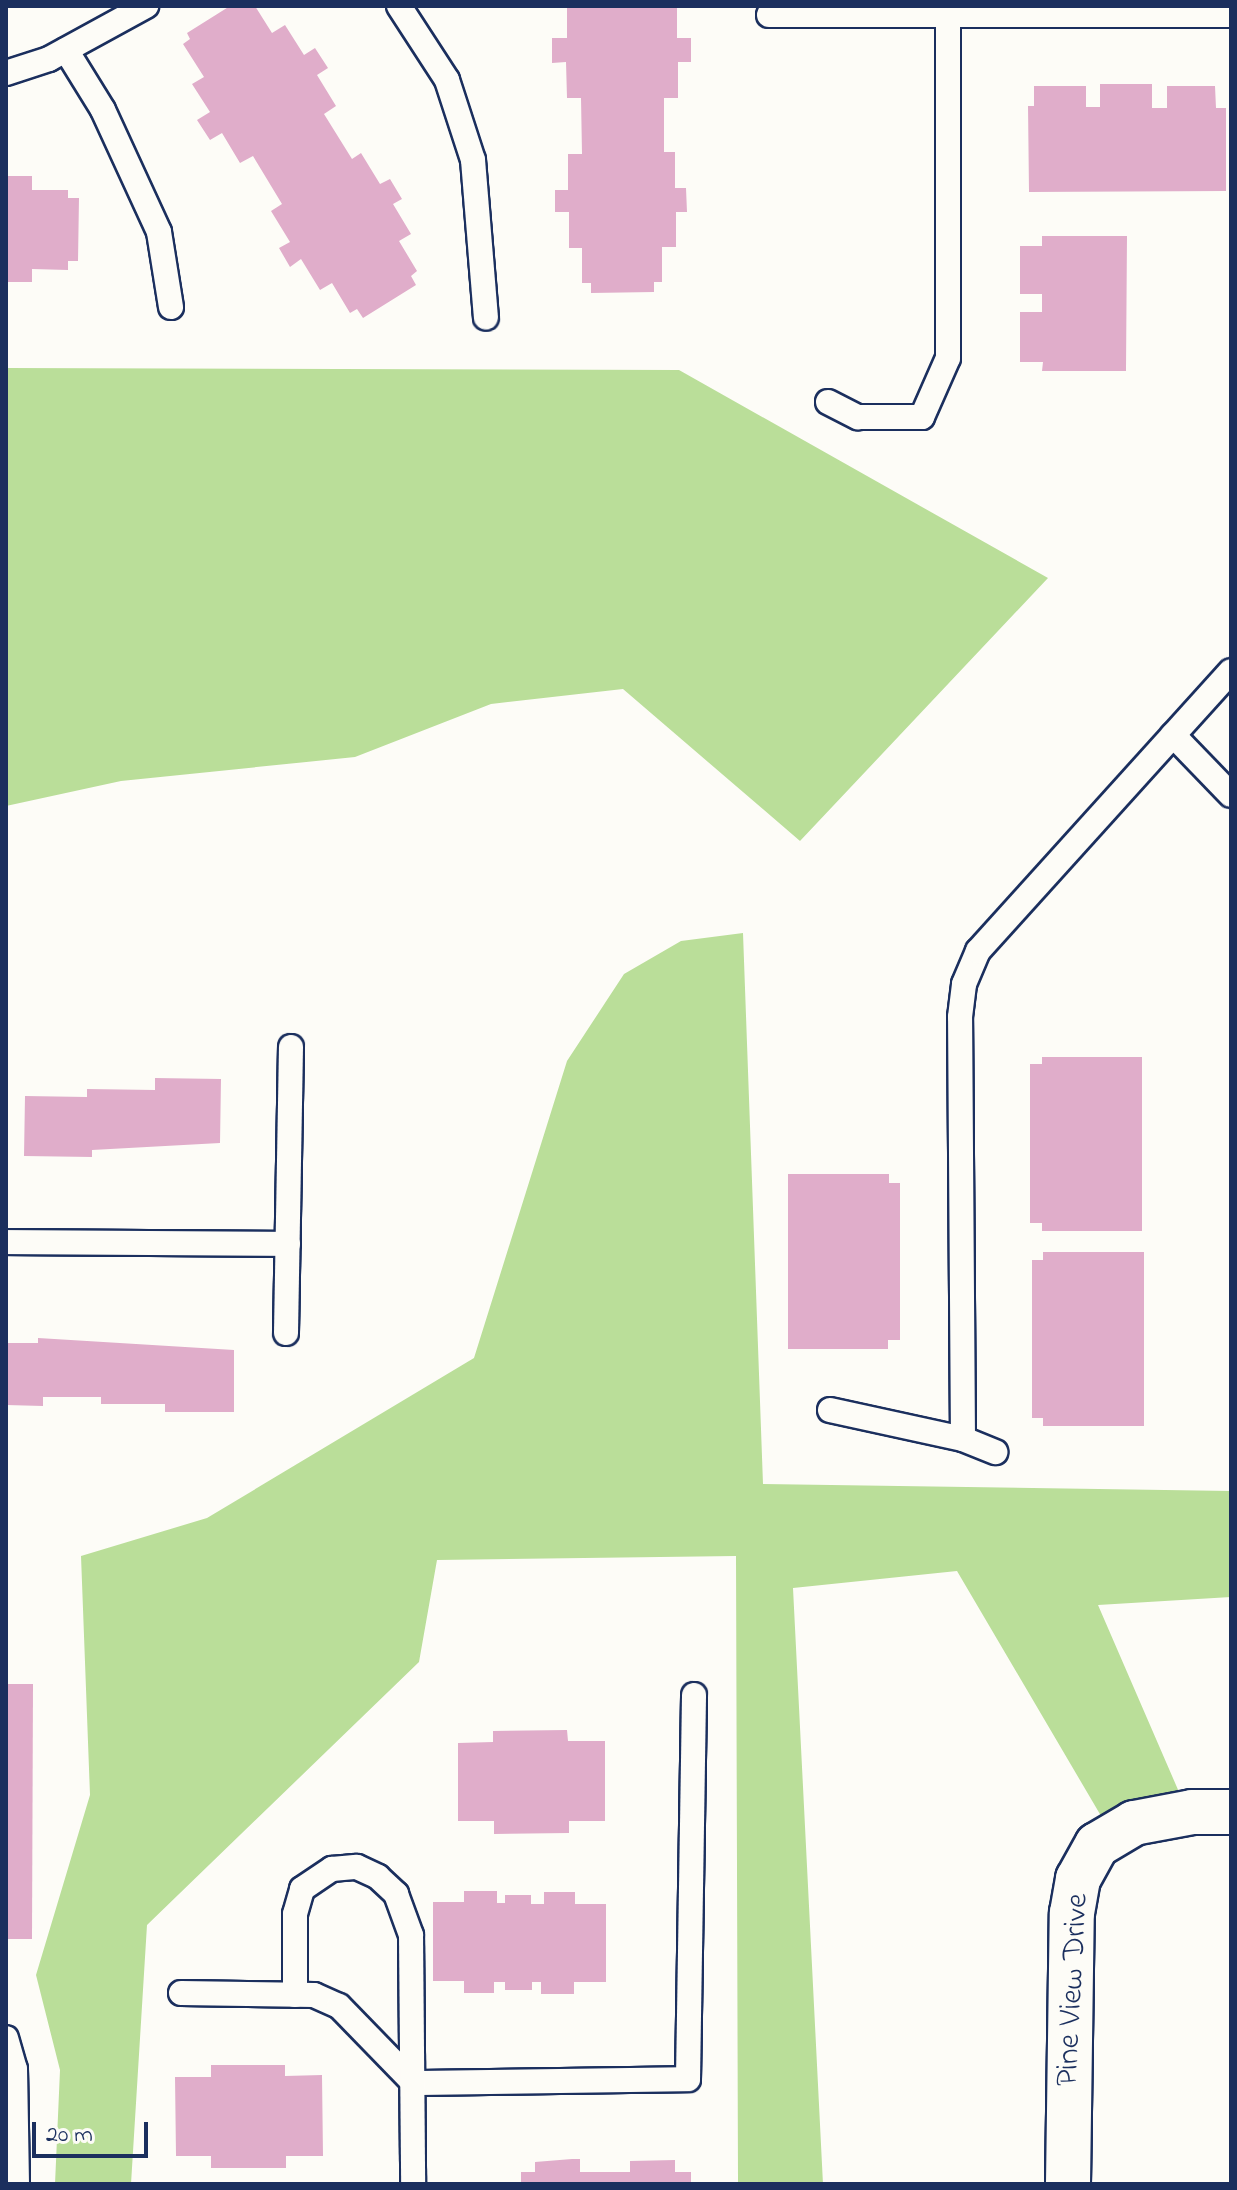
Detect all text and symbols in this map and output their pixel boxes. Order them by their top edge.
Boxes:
street label: Pine View Drive [1050,1893,1098,2087]
scale bar [36,2106,152,2156]
text: 20 m [46,2118,93,2153]

